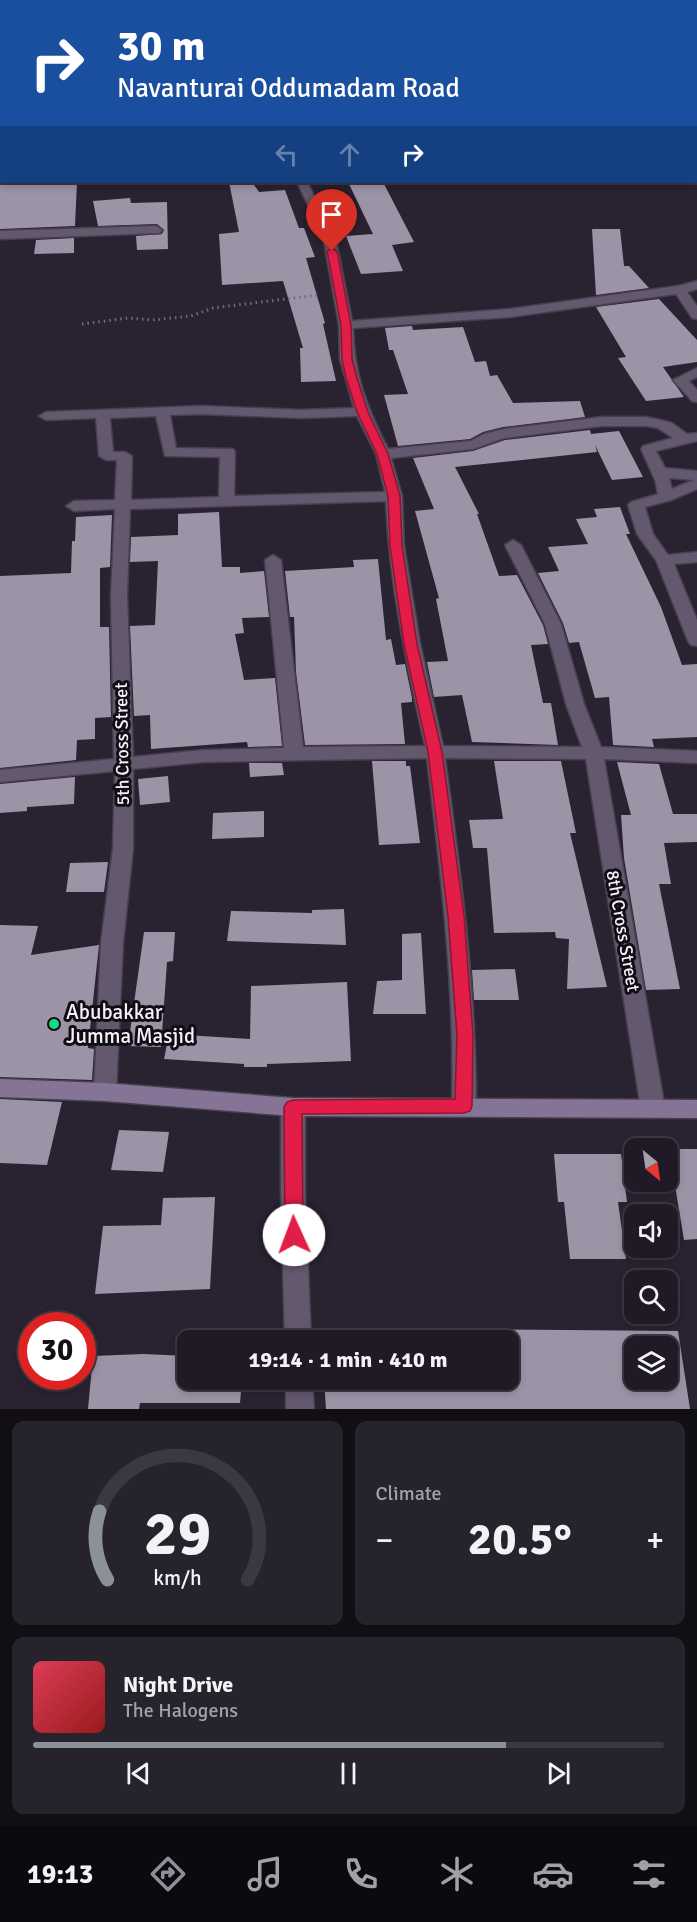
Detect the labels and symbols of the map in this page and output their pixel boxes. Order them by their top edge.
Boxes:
pin [306,189,357,251]
street label: 5th Cross Street [110,682,134,806]
street label: 8th Cross Street [601,869,645,993]
place label: Abubakkar Jumma Masjid [66,999,195,1049]
marker: Abubakkar Jumma Masjid [47,1017,61,1031]
north arrow [624,1138,678,1192]
position arrow [262,1203,326,1267]
speed limit sign: 30 [18,1312,96,1390]

